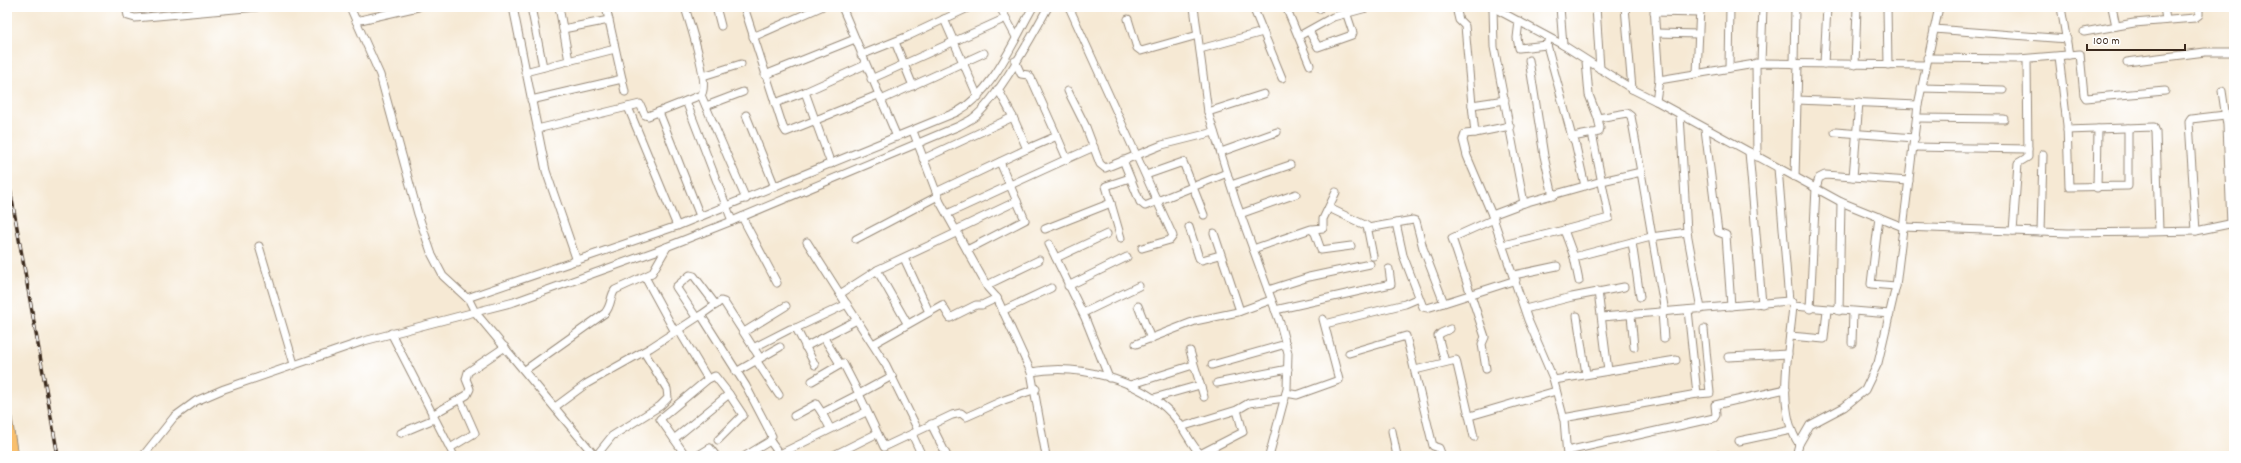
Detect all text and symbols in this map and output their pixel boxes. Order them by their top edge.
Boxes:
scale bar [2087,26,2185,52]
text: 100 m [2093,33,2120,50]

